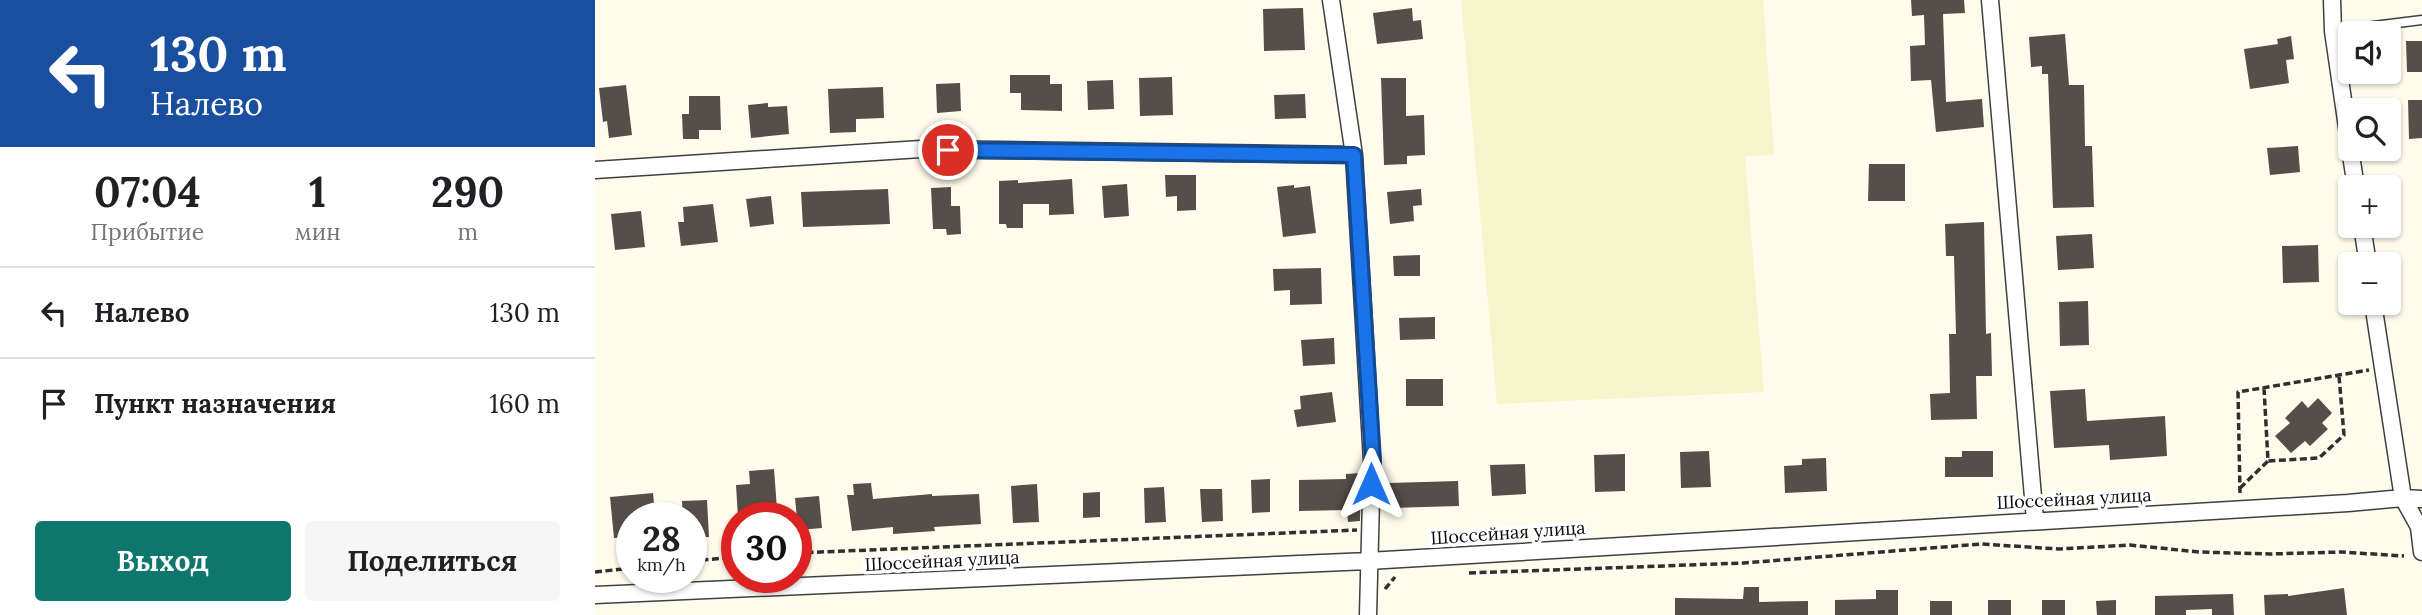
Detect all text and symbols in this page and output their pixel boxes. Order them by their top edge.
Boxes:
map controls [2338,21,2401,315]
button: sound [2338,21,2401,84]
text: 130 m [150,22,286,84]
icon: left [35,28,126,119]
text: Налево [150,83,263,124]
button: search [2338,98,2401,161]
pin [918,120,978,180]
icon: arrive [929,131,967,169]
text: 07:04 [94,165,201,219]
text: 1 [309,165,326,219]
text: 290 [431,165,504,219]
button: + [2338,175,2401,238]
text: Прибытие [91,217,204,246]
text: мин [295,217,340,246]
text: m [457,217,478,246]
button: − [2338,252,2401,315]
icon: left [35,294,73,332]
text: Налево [94,296,190,329]
text: 130 m [490,296,560,329]
icon: arrive [35,385,73,423]
text: Пункт назначения [94,387,336,420]
text: 160 m [489,387,560,420]
position arrow [1334,447,1408,521]
street label: Шоссейная улица [1996,483,2152,514]
speed limit sign: 30 [721,502,812,593]
text: 28 [642,516,681,561]
street label: Шоссейная улица [1430,516,1586,549]
button: Выход [35,521,291,601]
button: Поделиться [305,521,560,601]
street label: Шоссейная улица [864,545,1020,576]
text: km/h [637,553,686,576]

